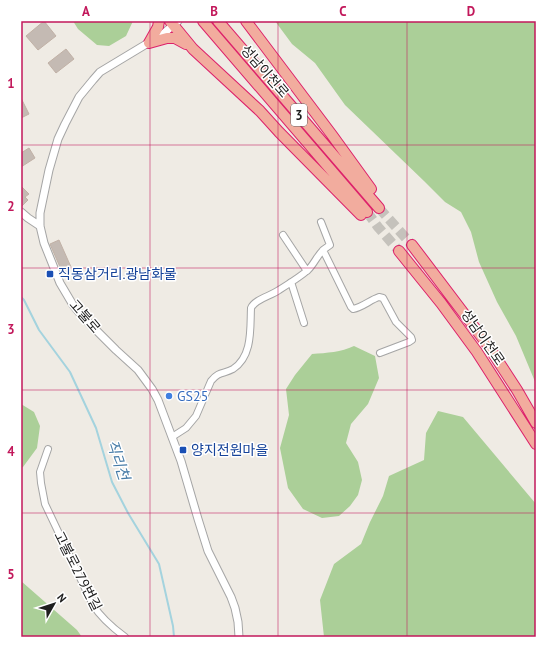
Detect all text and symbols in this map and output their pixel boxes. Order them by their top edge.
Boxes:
text: A [82,3,90,20]
text: B [210,3,218,20]
text: C [339,3,347,20]
text: D [467,3,475,20]
street label: 성남이천로 [237,41,293,101]
text: 1 [7,75,15,92]
road number: 3 [291,104,307,126]
text: 2 [7,198,15,215]
place label: 직동삼거리.광남화물 [58,265,177,283]
marker: 직동삼거리.광남화물 [45,269,55,279]
street label: 고불로 [66,296,105,337]
street label: 성남이천로 [457,305,509,369]
text: 3 [7,321,15,338]
place label: GS25 [177,387,208,405]
marker: GS25 [164,391,174,401]
water label: 직리천 [103,437,135,485]
place label: 양지전원마을 [191,441,268,459]
text: 4 [7,443,15,460]
marker: 양지전원마을 [178,445,188,455]
street label: 고불로279번길 [50,528,106,614]
text: 5 [7,566,15,583]
north arrow [34,584,74,624]
text: N [54,590,69,605]

